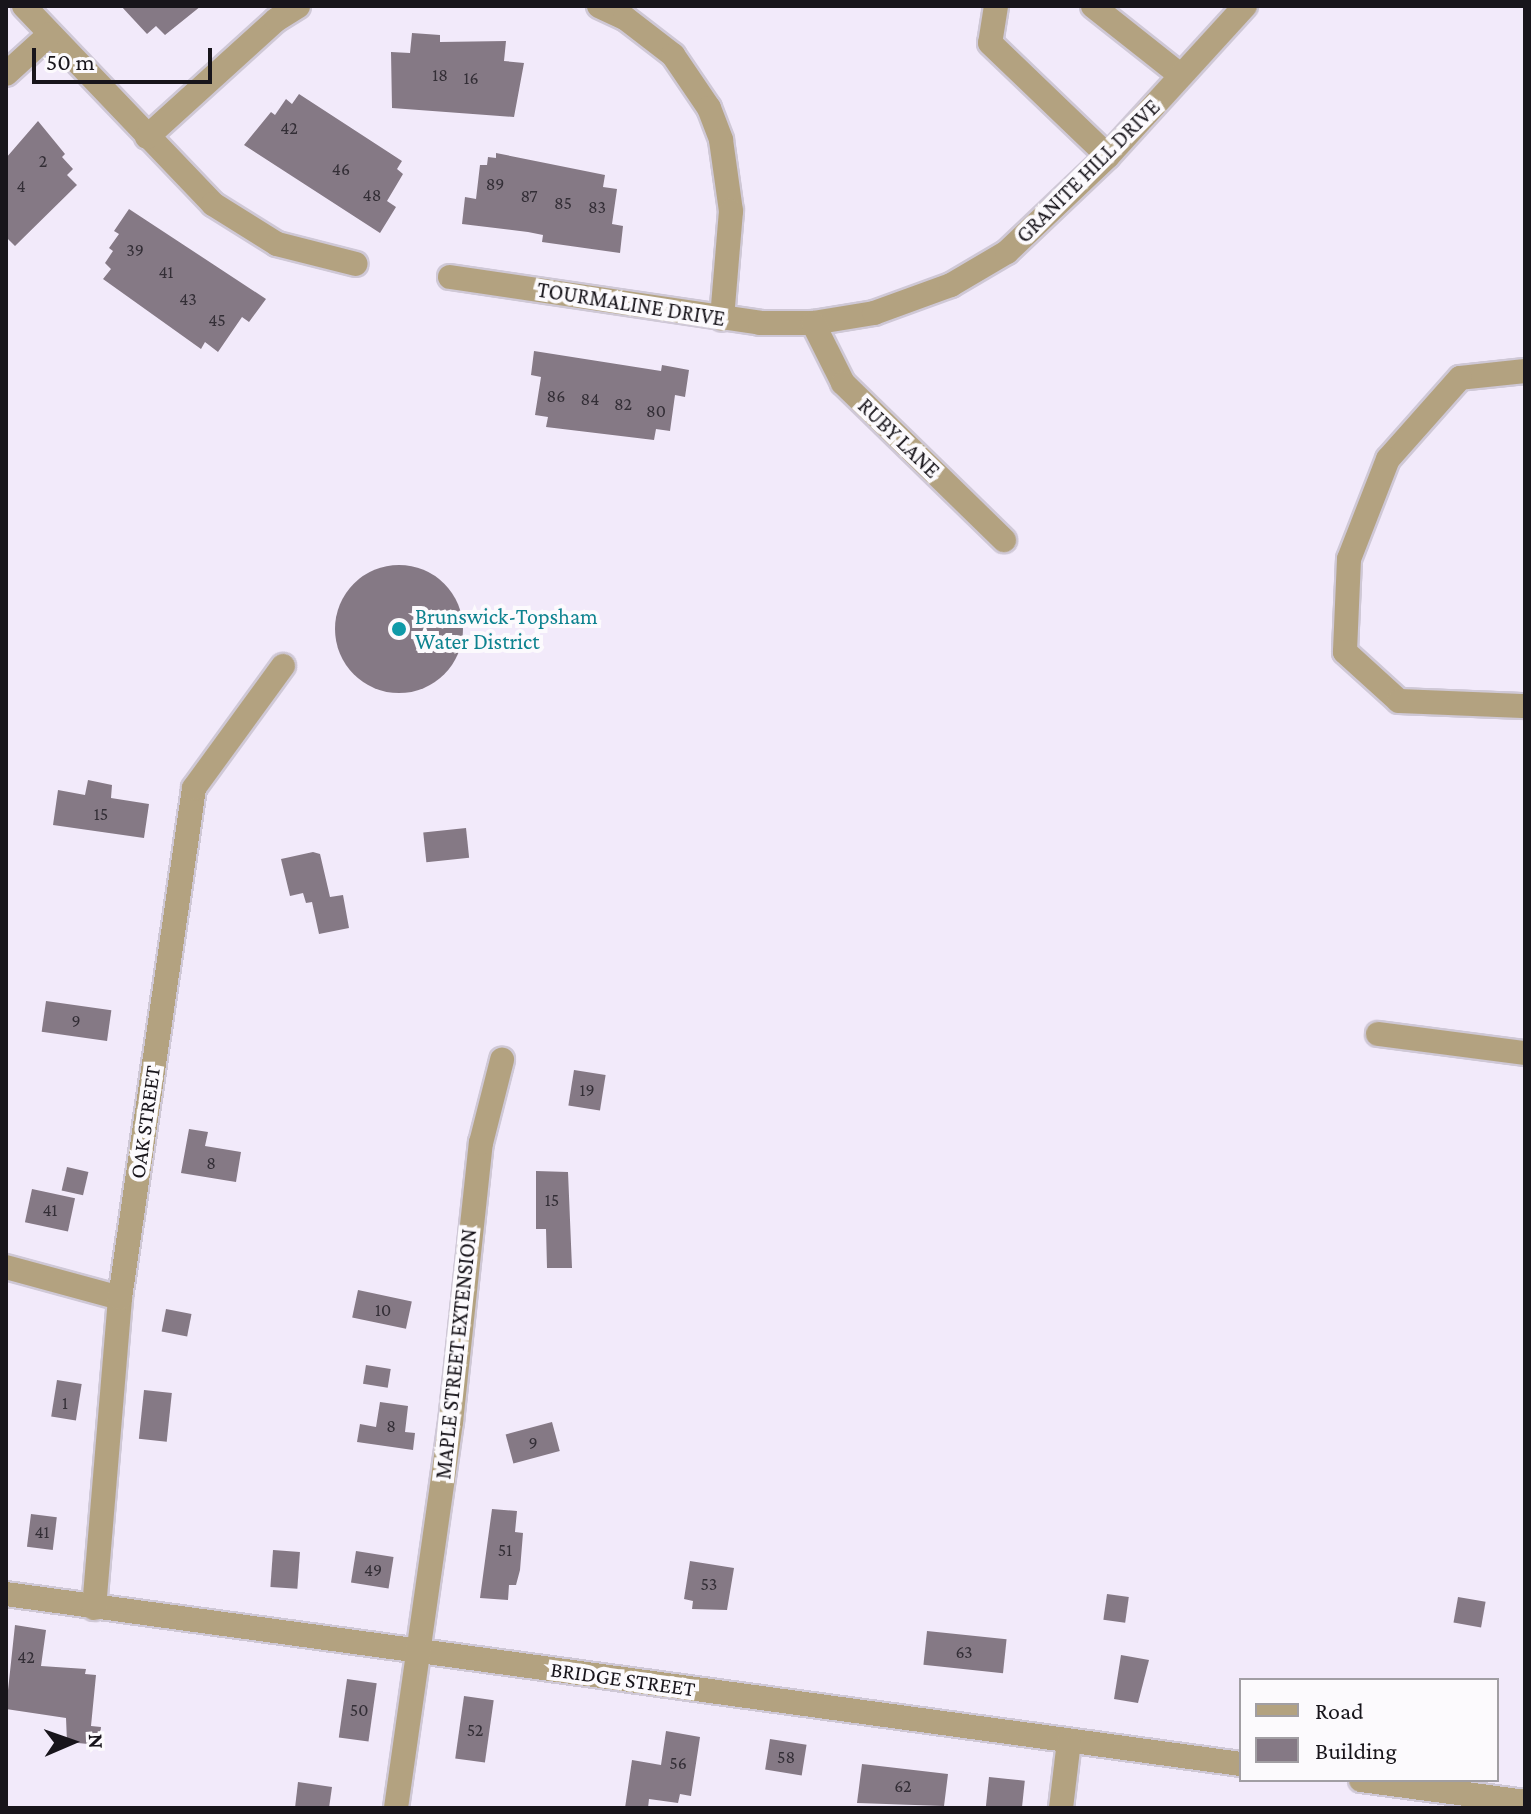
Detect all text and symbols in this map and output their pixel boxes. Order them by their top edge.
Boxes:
scale bar [36,32,216,82]
text: 50 m [46,48,95,75]
house number: 18 [432,64,448,86]
house number: 16 [463,67,479,89]
street label: GRANITE HILL DRIVE [1011,94,1165,248]
house number: 42 [280,117,298,139]
house number: 2 [39,150,47,172]
house number: 46 [332,158,350,180]
house number: 89 [486,173,504,195]
house number: 4 [16,175,26,197]
house number: 48 [363,184,381,206]
house number: 87 [520,185,538,207]
house number: 85 [554,192,572,214]
house number: 83 [588,196,606,218]
house number: 39 [126,239,144,261]
house number: 41 [158,261,174,283]
street label: TOURMALINE DRIVE [535,276,727,332]
house number: 43 [179,288,197,310]
house number: 45 [208,309,226,331]
house number: 86 [547,385,565,407]
house number: 84 [581,388,599,410]
house number: 82 [614,393,632,415]
street label: RUBY LANE [853,393,945,483]
house number: 80 [646,400,666,422]
place label: Brunswick-Topsham Water District [415,603,598,654]
marker: Brunswick-Topsham Water District [390,620,408,638]
house number: 15 [94,803,108,825]
house number: 9 [71,1010,81,1032]
street label: OAK STREET [124,1064,166,1180]
house number: 19 [579,1079,595,1101]
house number: 8 [206,1152,216,1174]
house number: 15 [545,1189,559,1211]
house number: 41 [42,1199,58,1221]
street label: MAPLE STREET EXTENSION [430,1227,482,1481]
house number: 10 [375,1299,391,1321]
house number: 1 [62,1392,68,1414]
house number: 8 [386,1415,396,1437]
house number: 9 [528,1432,538,1454]
house number: 41 [34,1521,50,1543]
house number: 51 [498,1539,512,1561]
house number: 49 [364,1559,382,1581]
house number: 53 [701,1573,717,1595]
house number: 63 [955,1641,973,1663]
house number: 42 [17,1646,35,1668]
street label: BRIDGE STREET [549,1656,697,1702]
legend [1239,1678,1499,1782]
text: Road [1315,1697,1364,1724]
house number: 50 [350,1699,368,1721]
north arrow [32,1702,112,1782]
house number: 52 [467,1719,483,1741]
text: N [84,1733,109,1749]
text: Building [1315,1737,1397,1764]
house number: 58 [777,1746,795,1768]
house number: 56 [669,1752,687,1774]
house number: 62 [894,1775,912,1797]

